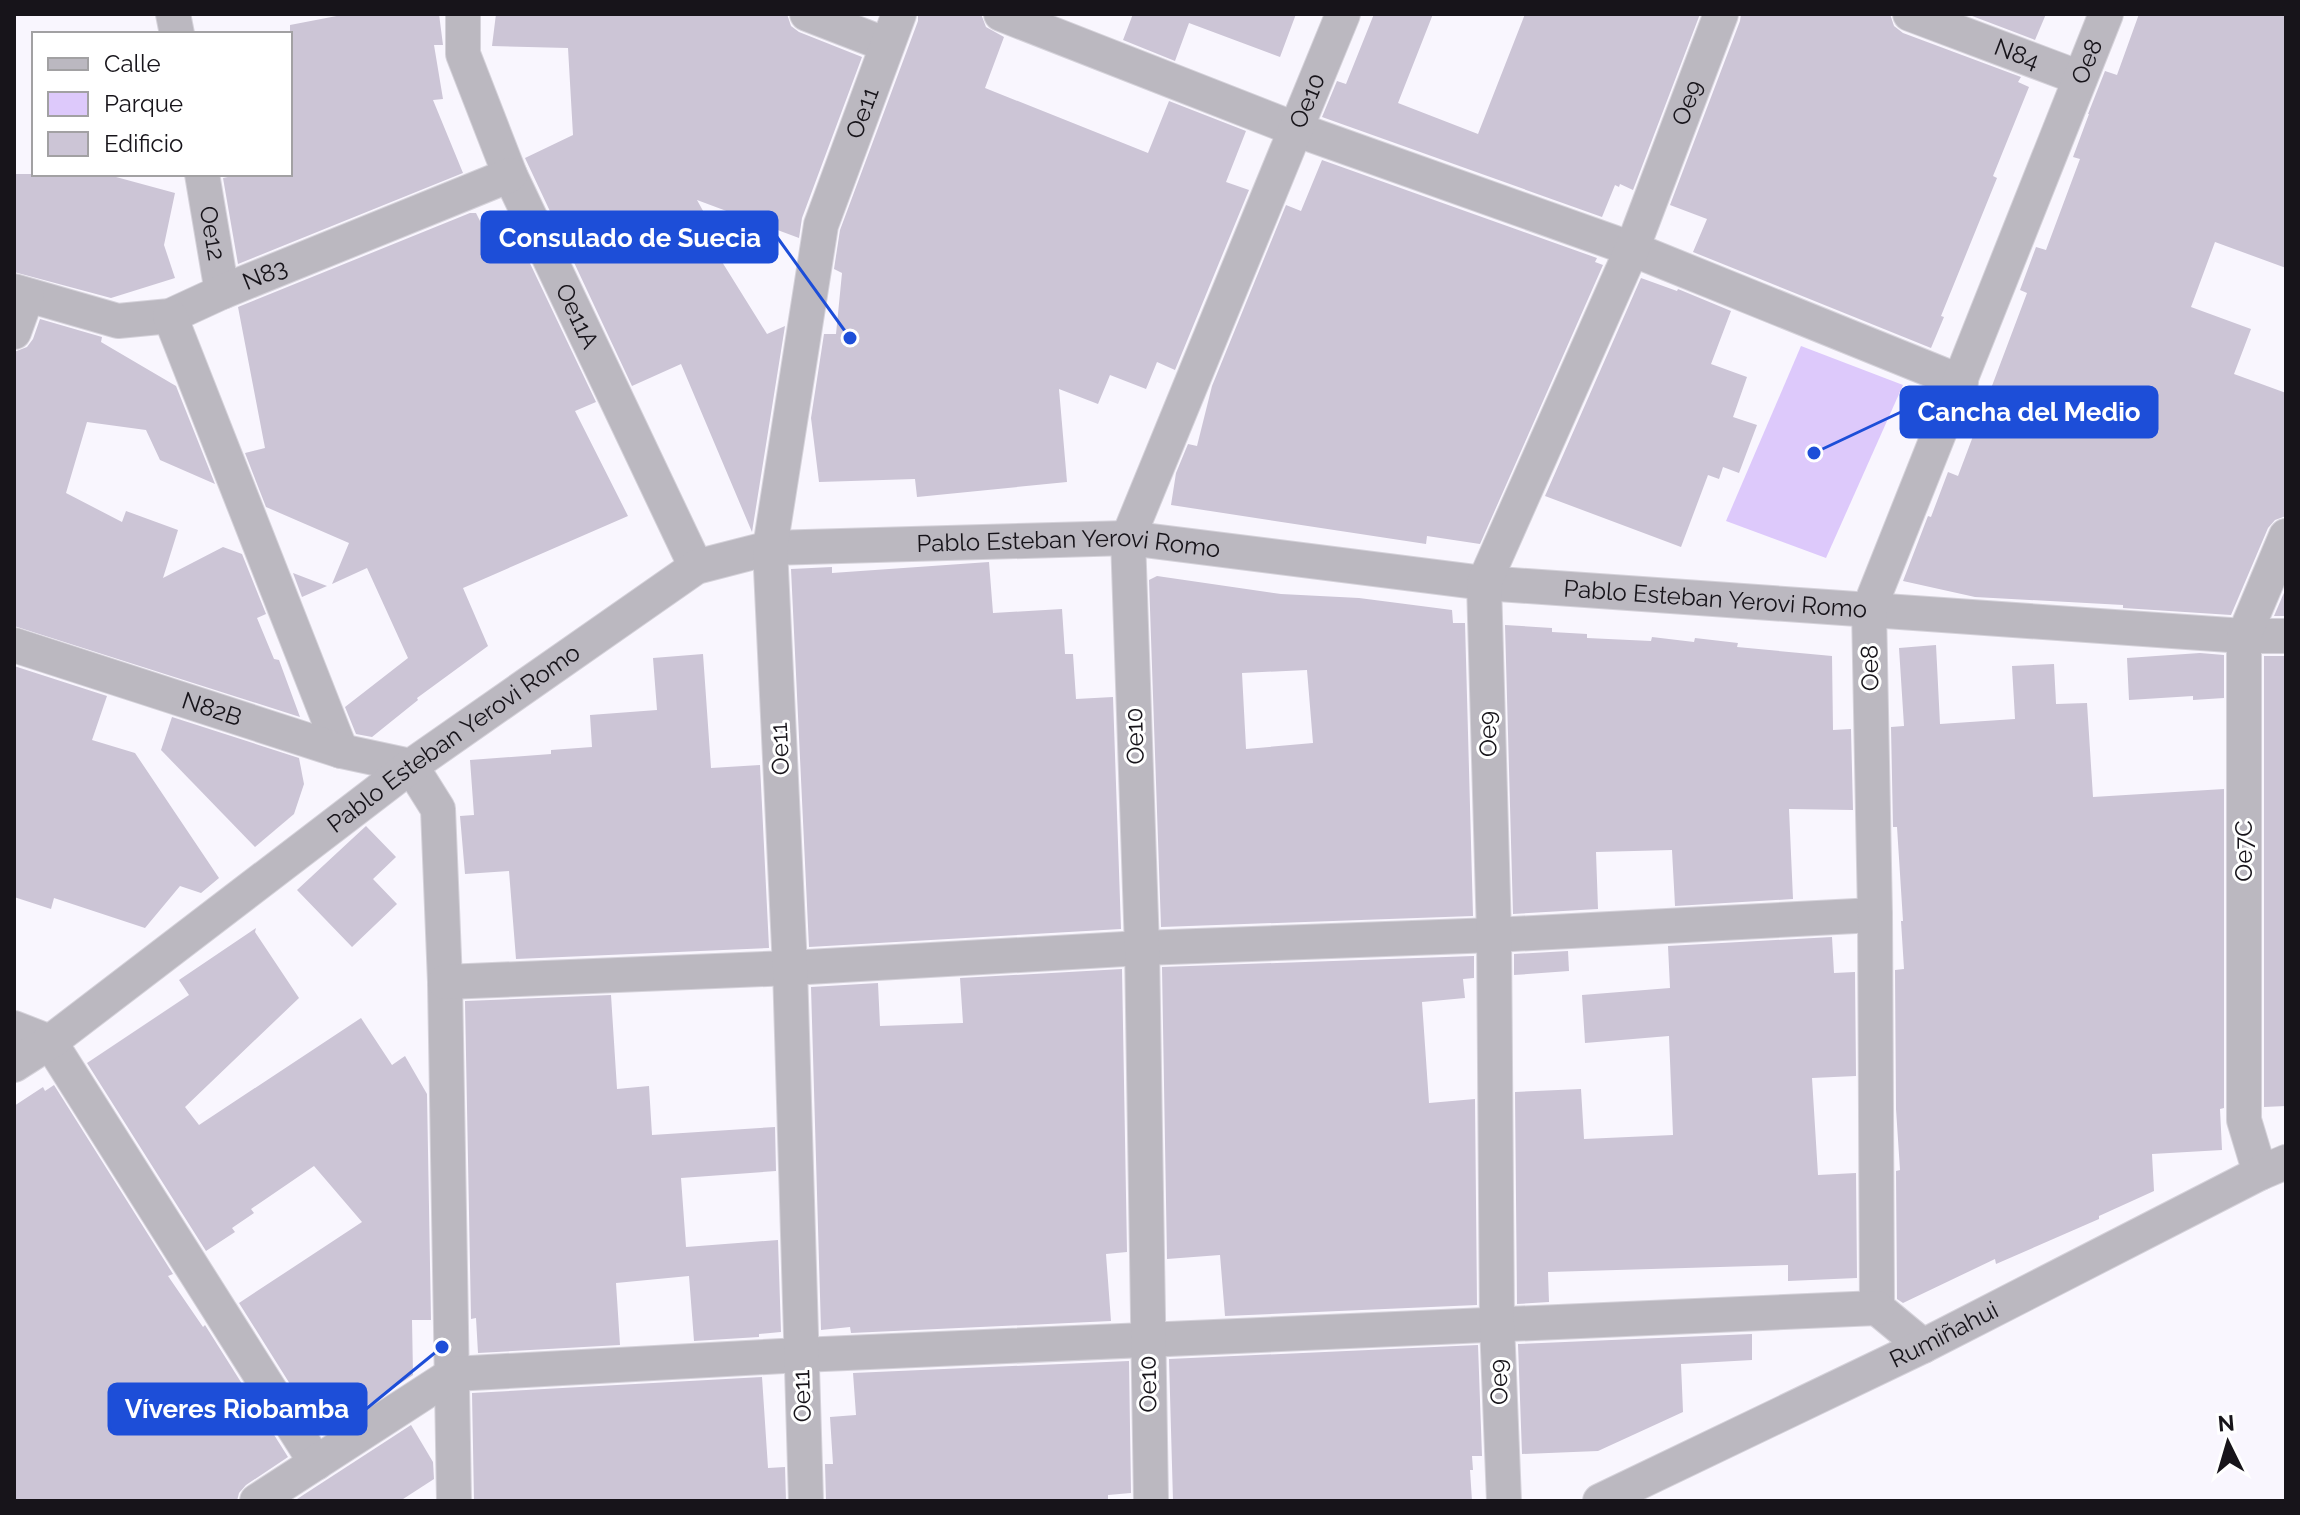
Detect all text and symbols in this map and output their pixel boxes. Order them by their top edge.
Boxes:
legend [32,32,292,176]
street label: N84 [1990,32,2043,75]
street label: Oe8 [2065,34,2109,88]
text: Calle [104,49,161,78]
street label: Oe10 [1283,69,1331,132]
street label: Oe9 [1665,76,1709,129]
street label: Oe11 [839,83,885,143]
text: Parque [104,89,183,118]
text: Edificio [104,129,183,158]
street label: Oe12 [194,204,231,263]
callout: Consulado de Suecia [482,212,777,262]
text: Consulado de Suecia [499,223,761,253]
street label: N83 [238,252,291,296]
street label: Oe11A [550,279,605,353]
callout: Cancha del Medio [1901,387,2157,437]
text: Cancha del Medio [1917,397,2141,427]
street label: Pablo Esteban Yerovi Romo [916,523,1222,564]
street label: Pablo Esteban Yerovi Romo [1563,574,1868,624]
street label: Pablo Esteban Yerovi Romo [321,637,586,839]
street label: Oe8 [1855,645,1884,691]
street label: N82B [178,685,246,732]
street label: Oe10 [1119,707,1150,765]
street label: Oe9 [1472,710,1503,758]
street label: Oe11 [764,722,795,776]
street label: Oe7C [2229,820,2258,882]
street label: Rumiñahui [1885,1295,2003,1374]
street label: Oe10 [1133,1355,1162,1413]
street label: Oe9 [1483,1358,1514,1406]
street label: Oe11 [786,1369,817,1423]
callout: Víveres Riobamba [109,1384,366,1434]
text: Víveres Riobamba [125,1394,349,1424]
north arrow [2188,1403,2268,1483]
text: N [2217,1409,2236,1437]

